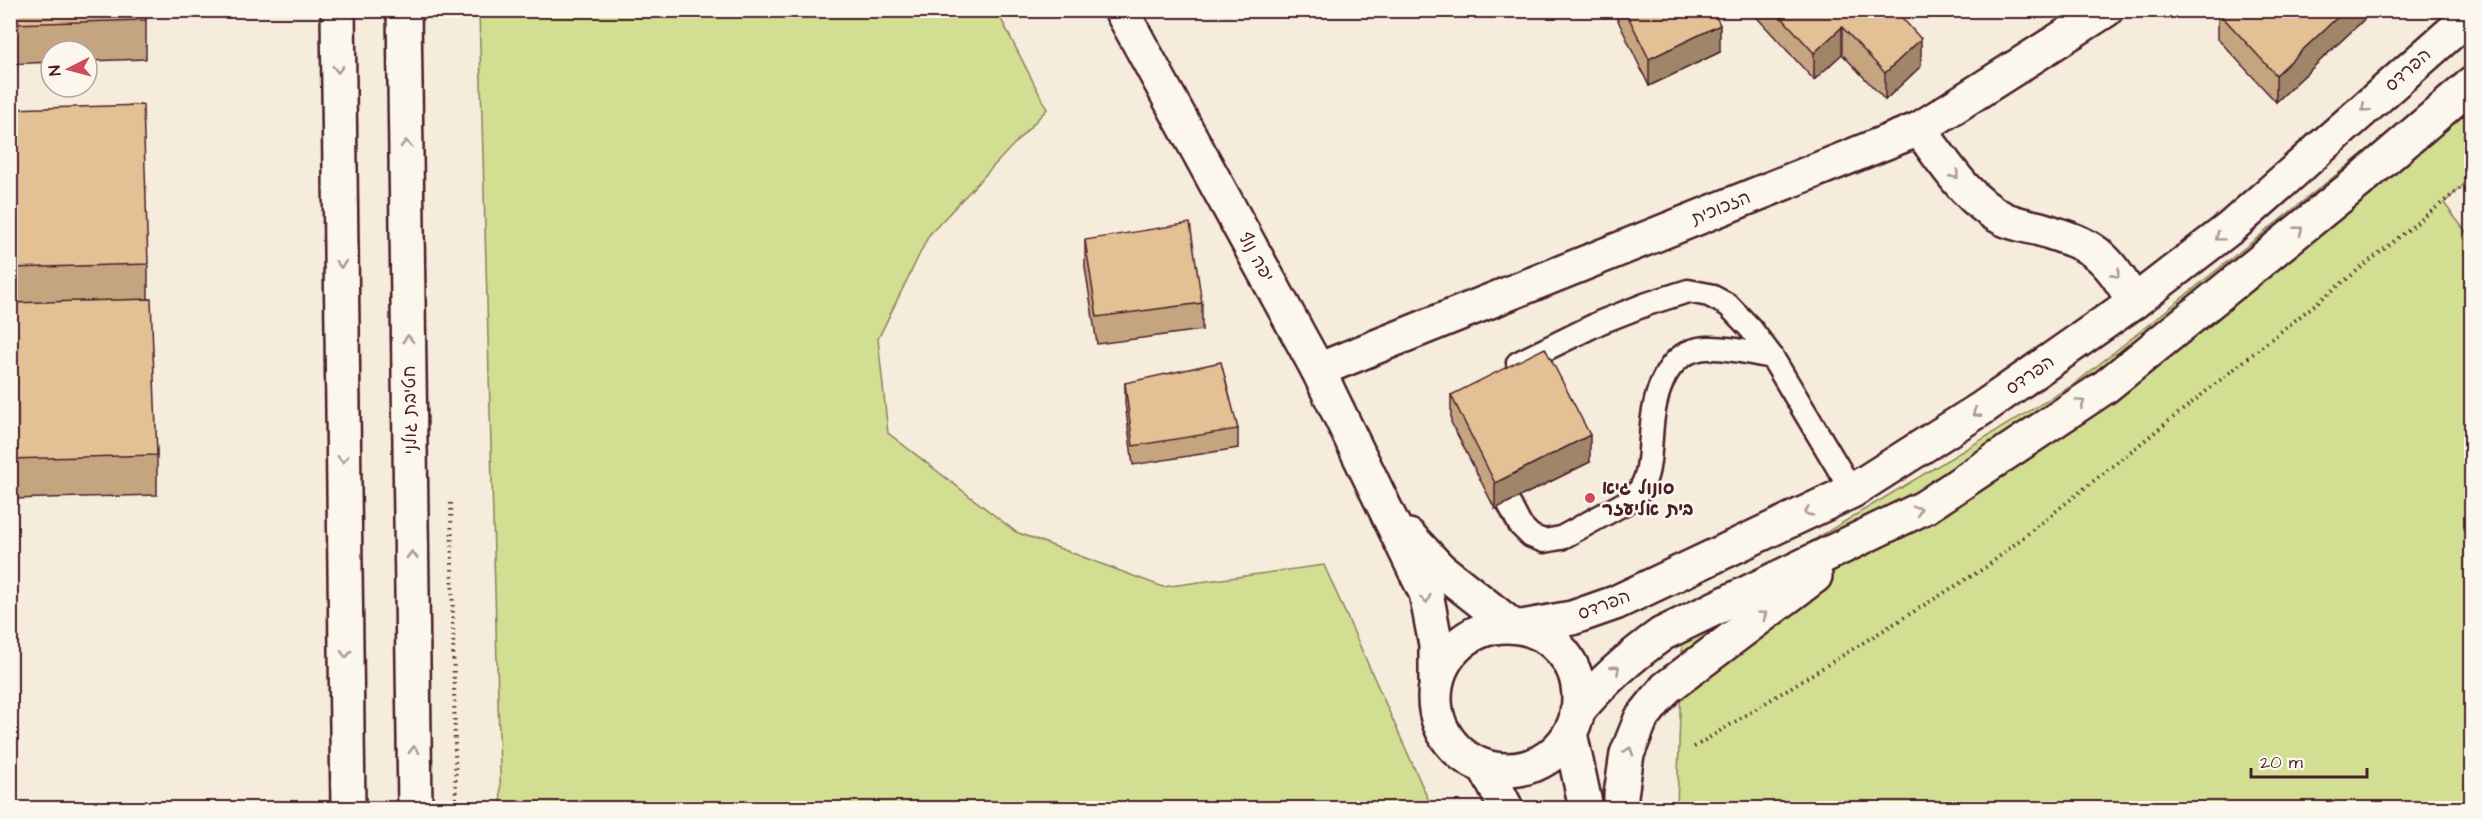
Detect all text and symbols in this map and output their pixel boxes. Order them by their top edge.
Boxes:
north arrow [39,39,99,99]
street label: הפרדס [2379,43,2437,97]
text: N [44,64,67,77]
one-way arrow [332,64,345,73]
one-way arrow [2361,101,2372,112]
one-way arrow [399,140,412,149]
one-way arrow [1947,168,1958,179]
street label: הזכוכית [1687,185,1754,232]
one-way arrow [2292,226,2303,237]
street label: יפה נוף [1232,228,1280,286]
one-way arrow [2214,230,2225,241]
one-way arrow [335,259,347,268]
one-way arrow [2109,268,2120,279]
one-way arrow [402,335,415,344]
street label: הפרדס [2001,349,2059,401]
street label: חטיבת גולני [397,365,423,455]
one-way arrow [2074,399,2085,410]
one-way arrow [1971,405,1982,416]
one-way arrow [337,454,349,463]
place label: סונול גיא בית אליעזר [1602,476,1693,522]
marker: סונול גיא בית אליעזר [1583,491,1597,505]
one-way arrow [1804,504,1815,516]
one-way arrow [1911,506,1922,517]
one-way arrow [405,551,418,560]
street label: הפרדס [1574,584,1634,626]
one-way arrow [1419,594,1432,604]
one-way arrow [1756,611,1767,622]
one-way arrow [340,649,352,658]
one-way arrow [1610,665,1620,676]
scale bar [2251,741,2366,779]
one-way arrow [408,746,421,755]
one-way arrow [1622,746,1635,757]
text: 20 m [2260,750,2303,775]

